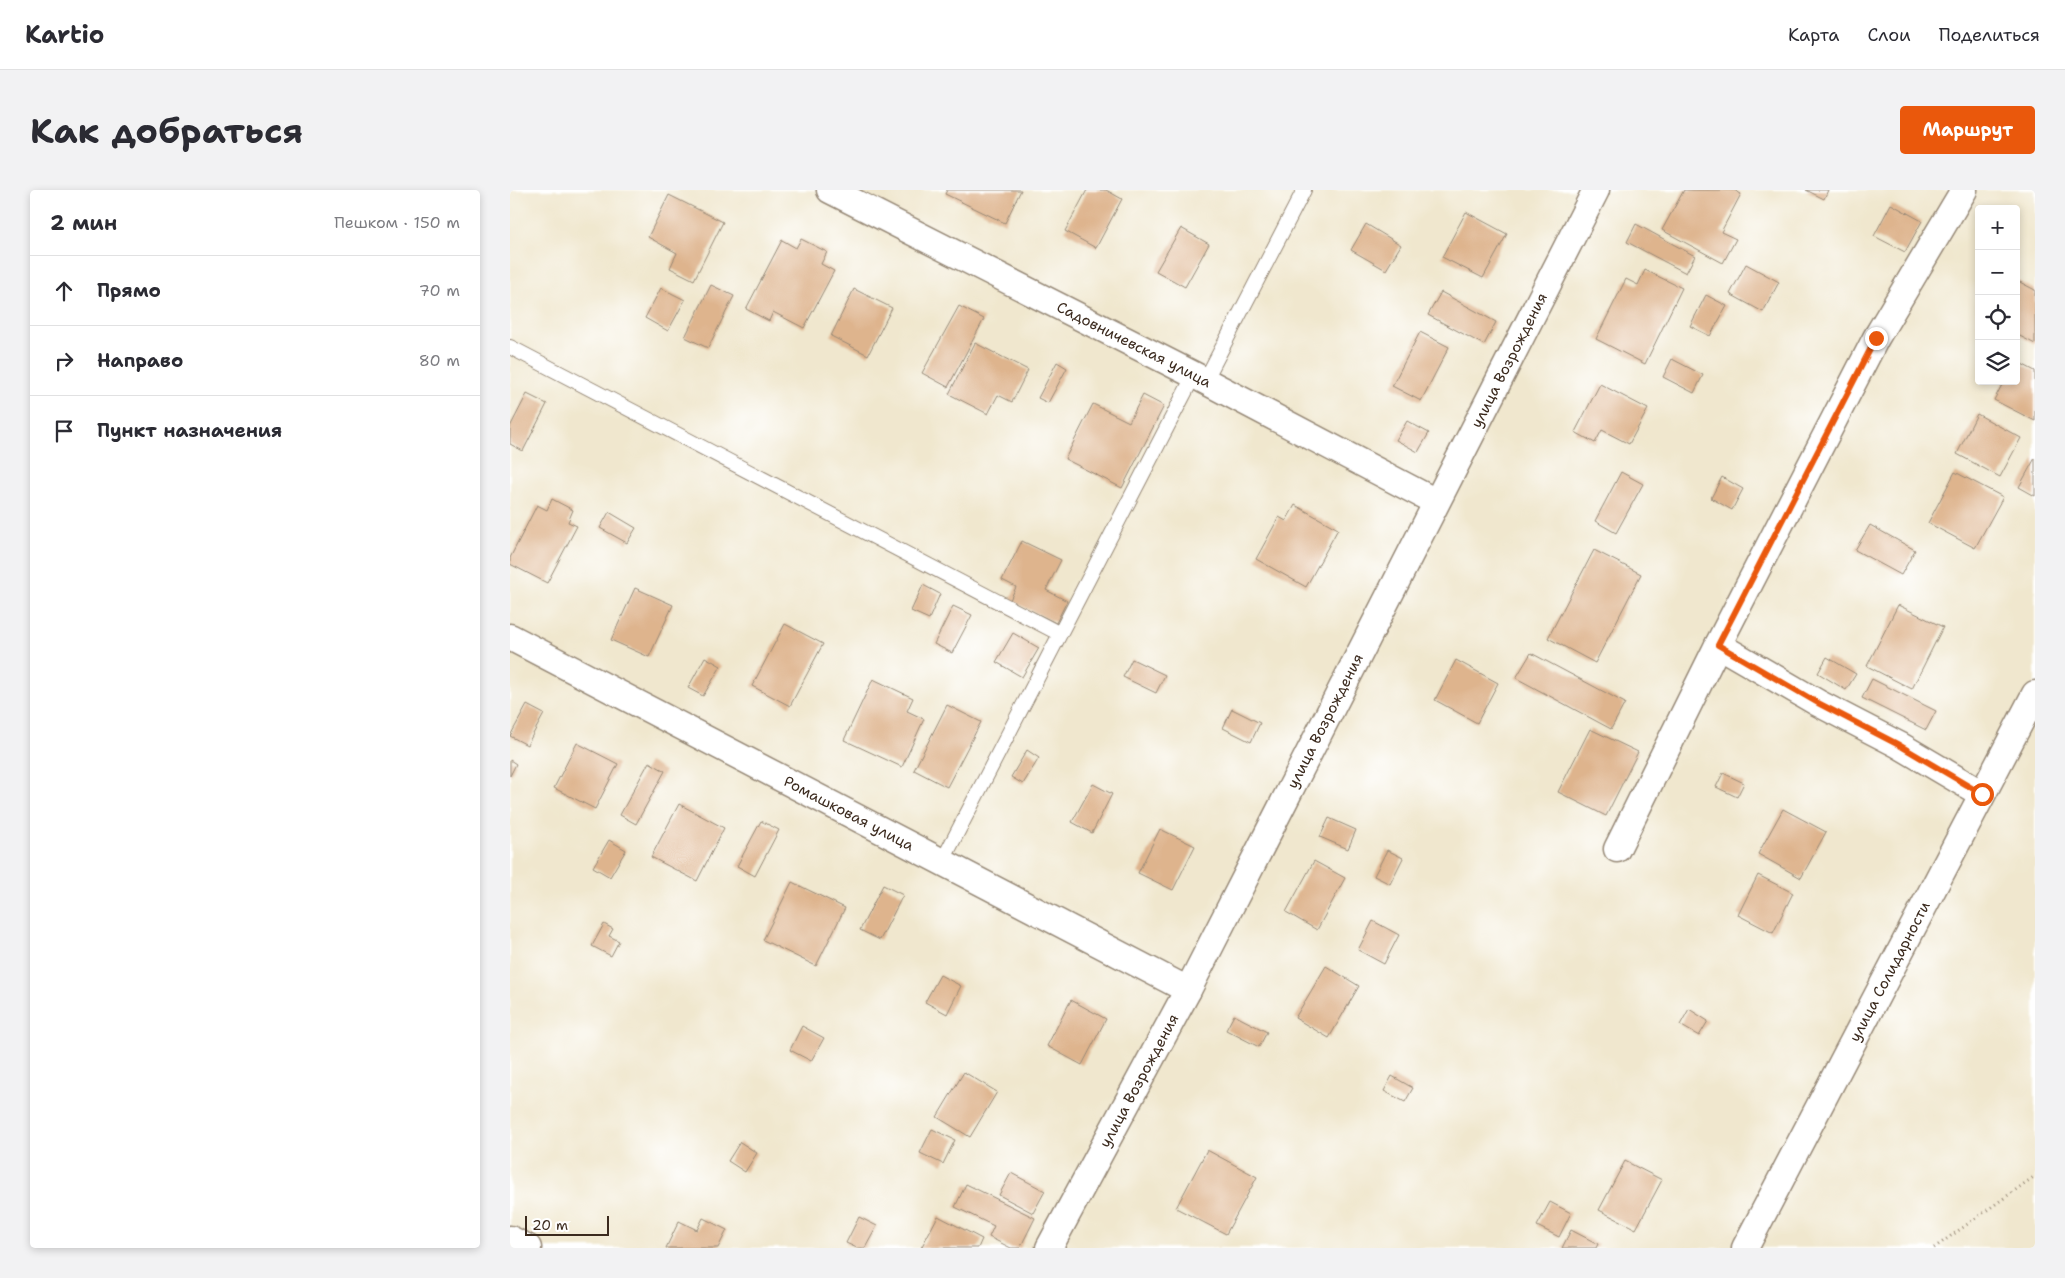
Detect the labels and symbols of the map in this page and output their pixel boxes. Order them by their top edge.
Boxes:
street label: улица Возрождения [1466,289,1552,431]
street label: Садовничевская улица [1053,297,1215,393]
route end [1865,327,1888,350]
street label: улица Возрождения [1282,650,1368,792]
street label: Ромашковая улица [780,771,918,856]
route start [1971,783,1994,806]
street label: улица Солидарности [1845,898,1935,1045]
street label: улица Возрождения [1095,1010,1183,1151]
scale bar [525,1213,609,1236]

